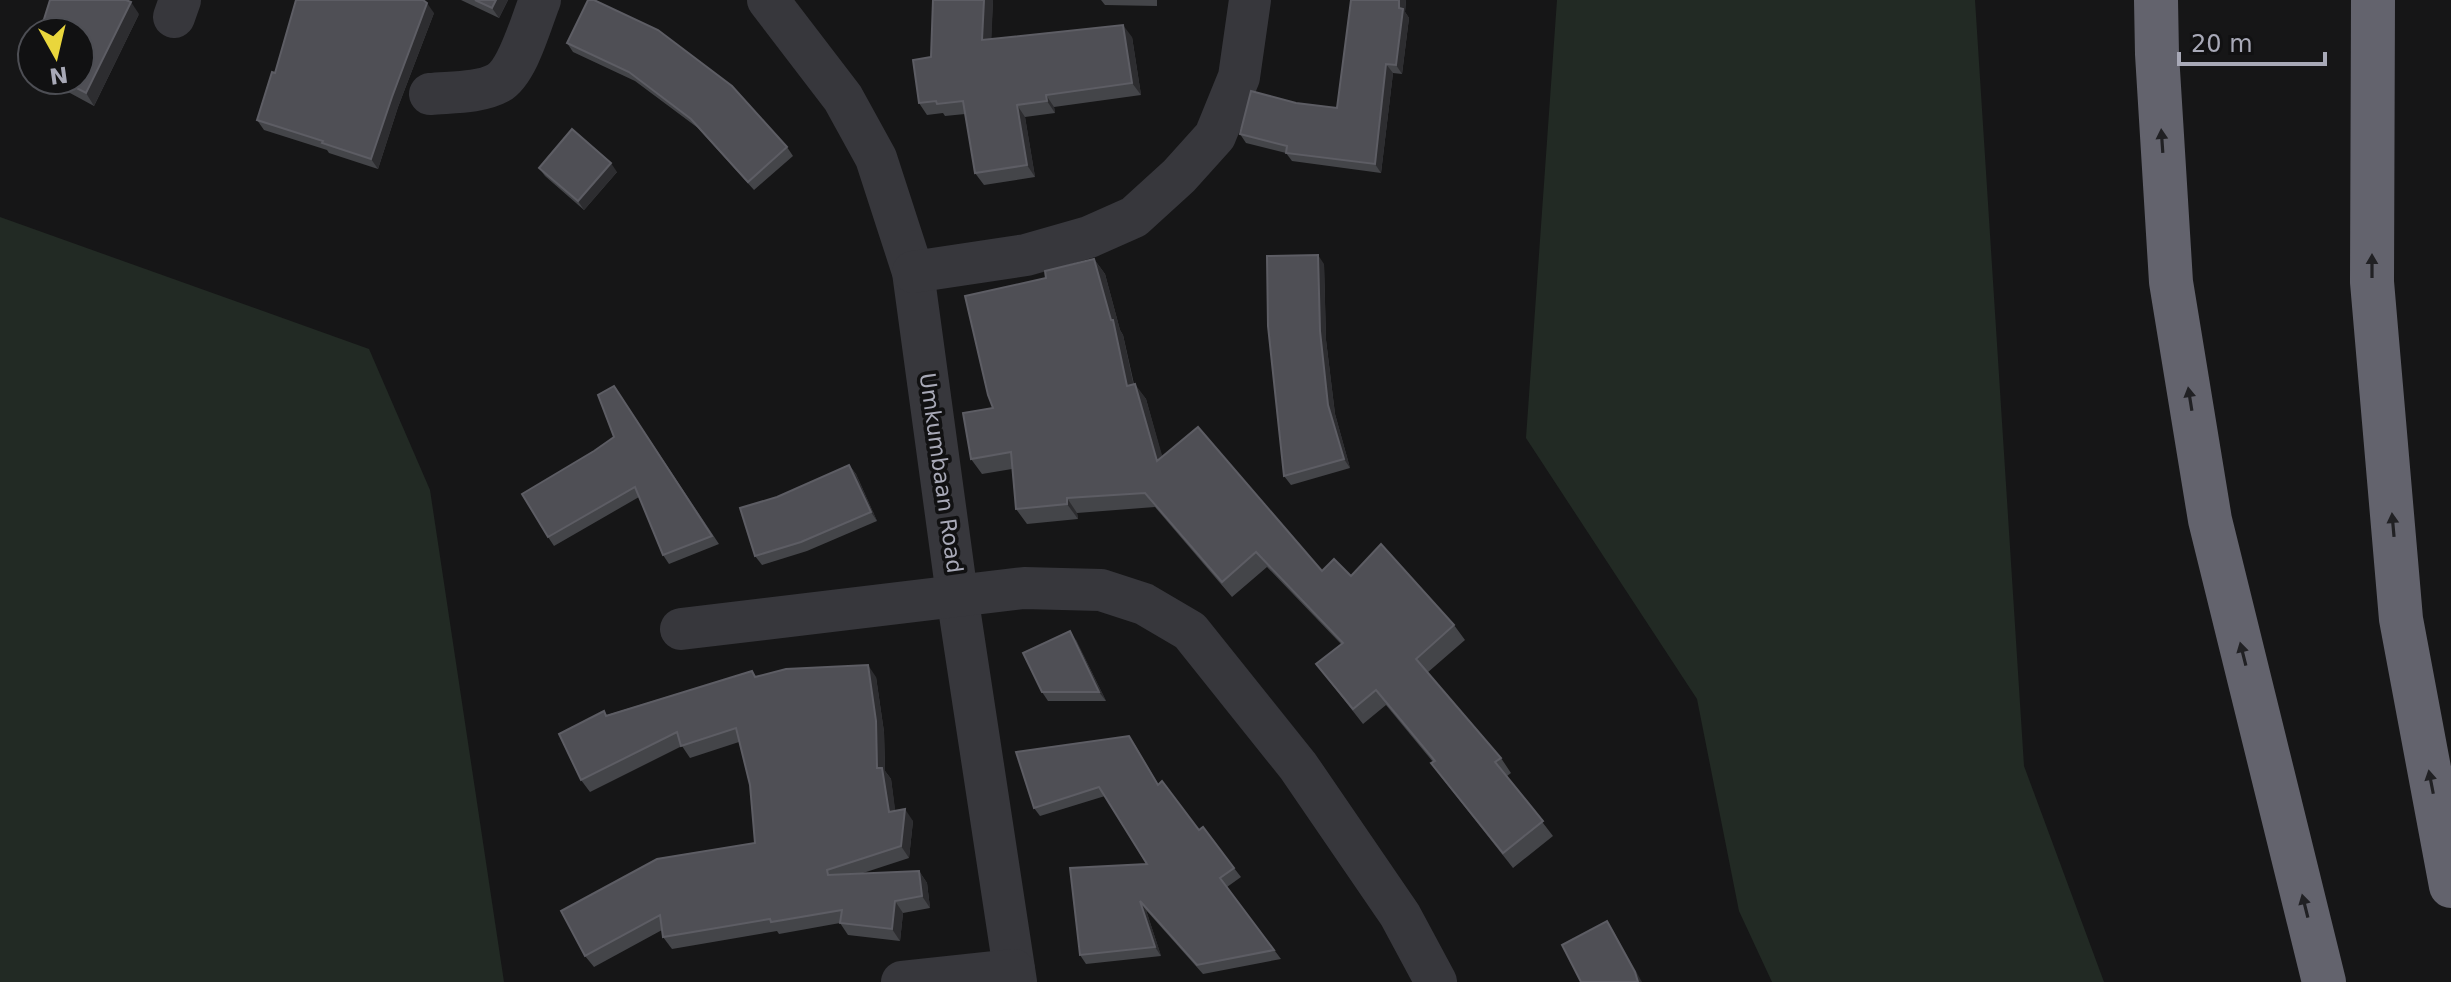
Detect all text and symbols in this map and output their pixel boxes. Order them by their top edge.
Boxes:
north arrow [16,16,96,96]
scale bar [2179,16,2325,66]
text: 20 m [2191,30,2253,58]
text: N [48,62,70,89]
one-way arrow [2155,128,2168,153]
one-way arrow [2366,253,2378,278]
street label: Umkumbaan Road [915,371,967,575]
one-way arrow [2183,387,2196,412]
one-way arrow [2386,512,2399,537]
one-way arrow [2236,641,2249,666]
one-way arrow [2425,769,2437,794]
one-way arrow [2298,894,2311,919]

